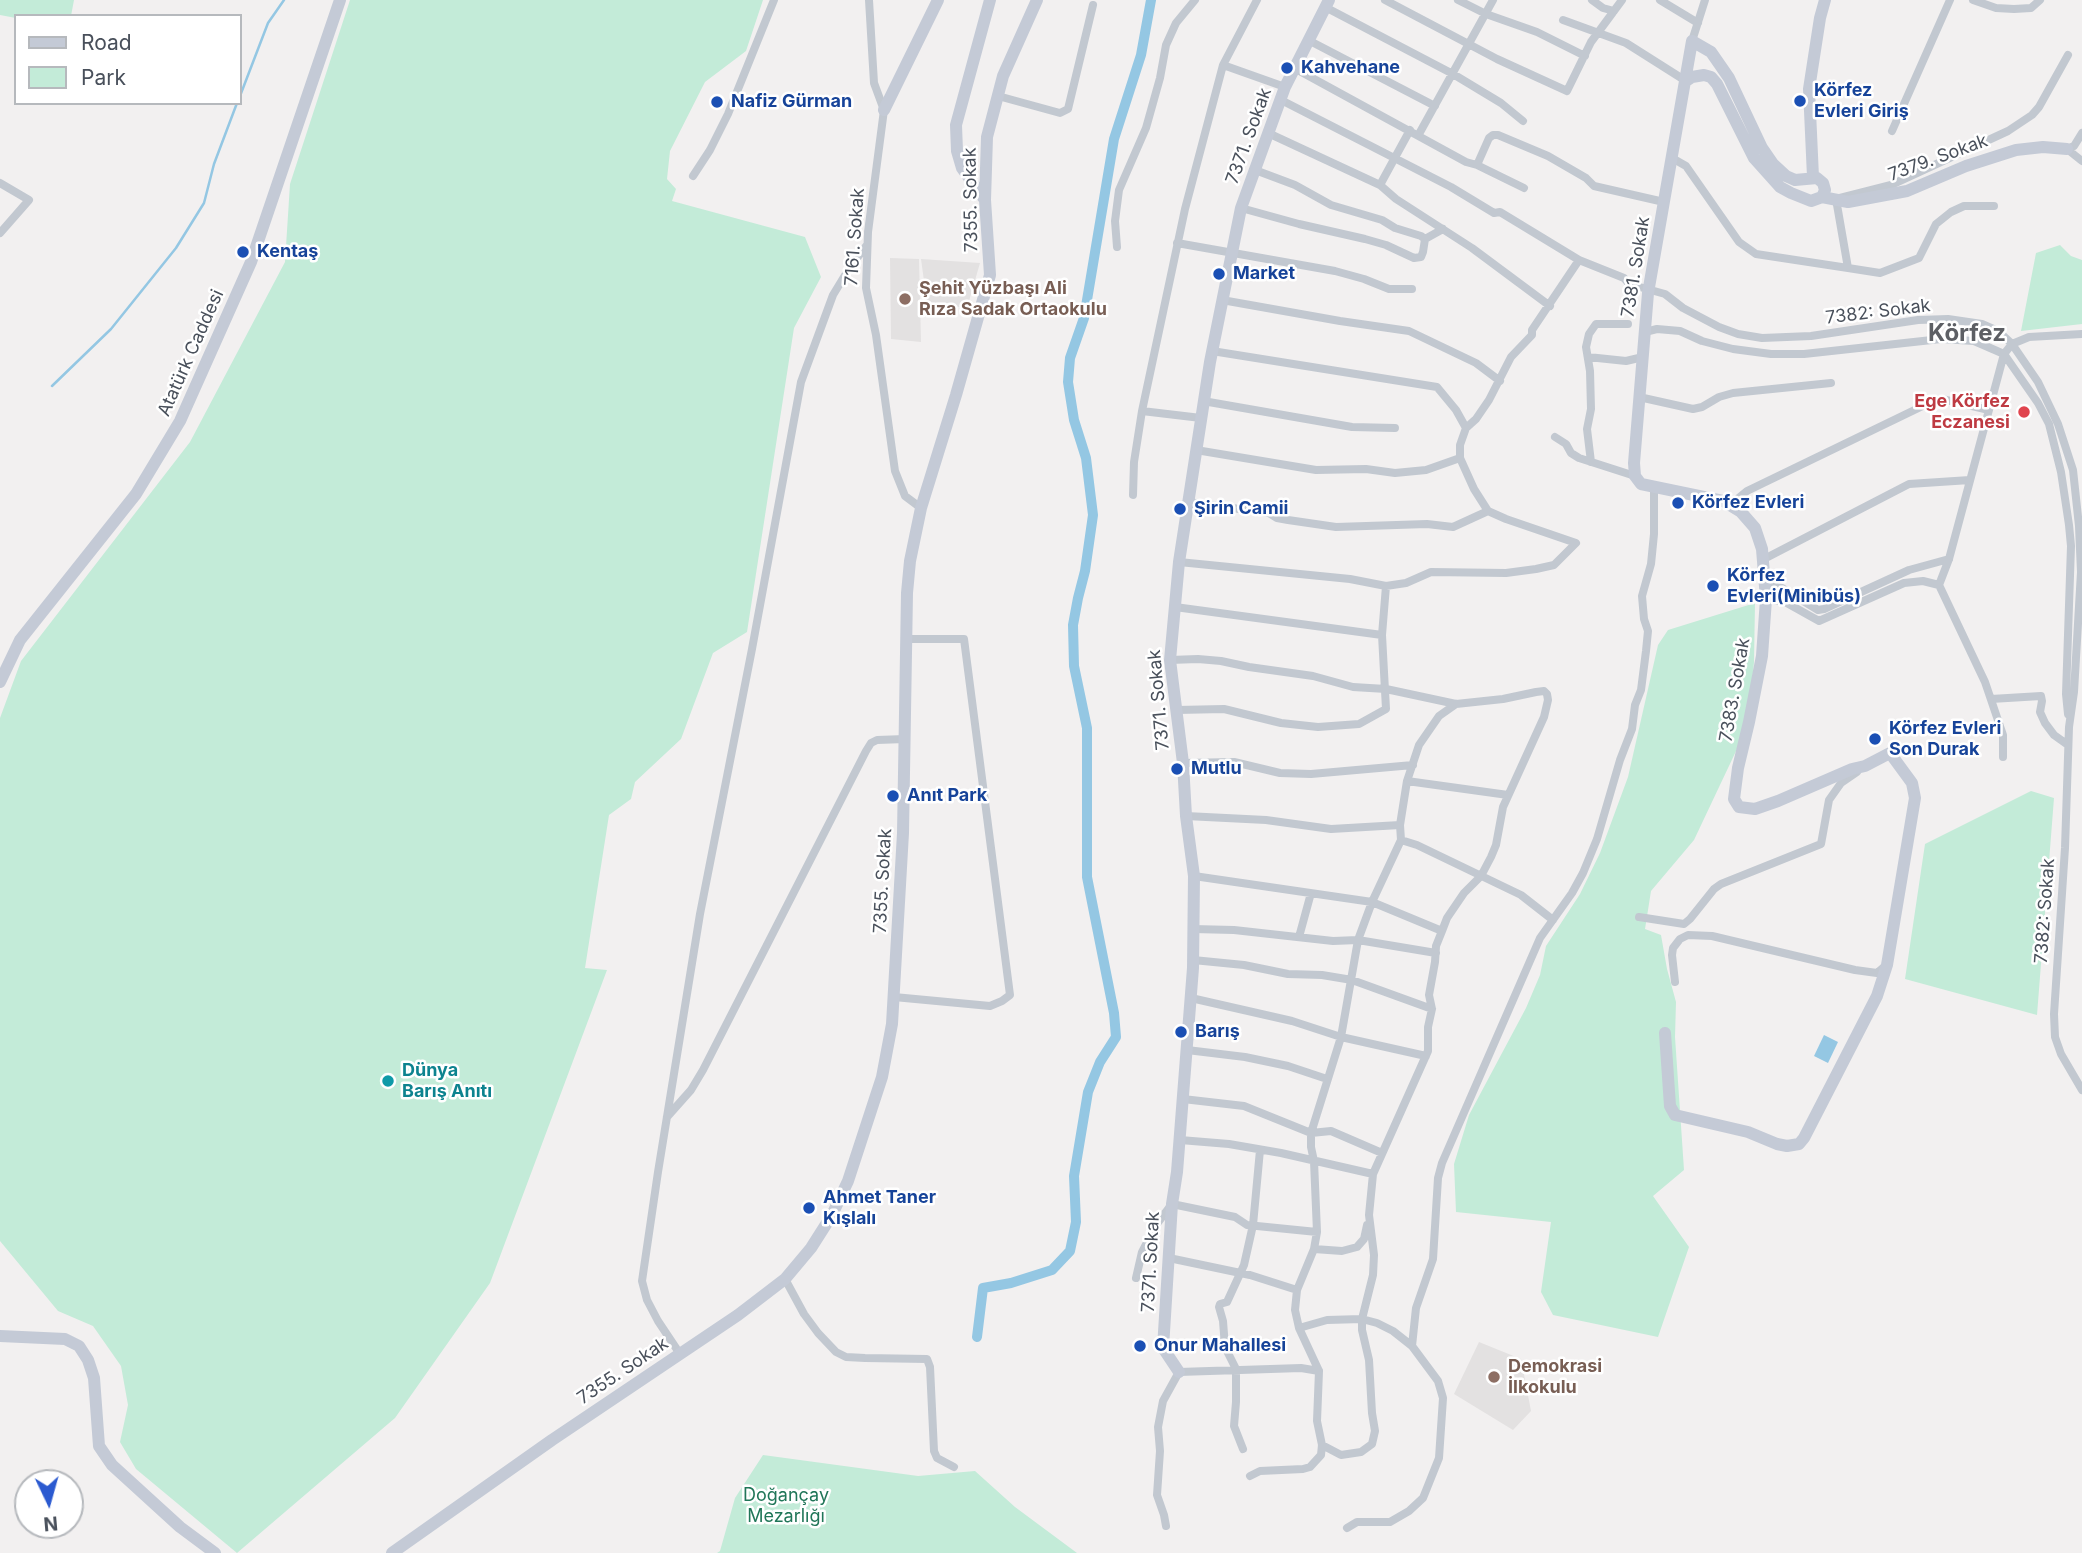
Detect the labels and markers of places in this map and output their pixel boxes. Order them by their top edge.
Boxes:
place label: Kahvehane [1301,57,1400,79]
marker: Kahvehane [1279,60,1295,76]
place label: Körfez Evleri Giriş [1814,80,1909,122]
place label: Nafiz Gürman [731,91,852,113]
marker: Körfez Evleri Giriş [1792,93,1808,109]
marker: Nafiz Gürman [709,94,725,110]
place label: Kentaş [257,241,318,263]
marker: Kentaş [235,244,251,260]
place label: Market [1233,263,1295,285]
marker: Market [1211,266,1227,282]
place label: Şehit Yüzbaşı Ali Rıza Sadak Ortaokulu [919,278,1107,320]
marker: Şehit Yüzbaşı Ali Rıza Sadak Ortaokulu [897,291,913,307]
place label: Ege Körfez Eczanesi [1914,391,2010,434]
marker: Ege Körfez Eczanesi [2016,404,2032,420]
place label: Körfez Evleri [1692,492,1804,514]
marker: Körfez Evleri [1670,495,1686,511]
place label: Şirin Camii [1194,498,1288,520]
marker: Şirin Camii [1172,501,1188,517]
place label: Körfez Evleri(Minibüs) [1727,565,1861,608]
marker: Körfez Evleri(Minibüs) [1705,578,1721,594]
place label: Körfez Evleri Son Durak [1889,718,2001,760]
marker: Körfez Evleri Son Durak [1867,731,1883,747]
place label: Mutlu [1191,758,1242,780]
marker: Mutlu [1169,761,1185,777]
place label: Anıt Park [907,785,987,807]
marker: Anıt Park [885,788,901,804]
place label: Barış [1195,1021,1240,1043]
marker: Barış [1173,1024,1189,1040]
place label: Dünya Barış Anıtı [402,1060,492,1102]
marker: Dünya Barış Anıtı [380,1073,396,1089]
place label: Ahmet Taner Kışlalı [823,1187,936,1230]
marker: Ahmet Taner Kışlalı [801,1200,817,1216]
place label: Onur Mahallesi [1154,1335,1286,1357]
marker: Onur Mahallesi [1132,1338,1148,1354]
place label: Demokrasi İlkokulu [1508,1356,1602,1398]
marker: Demokrasi İlkokulu [1486,1369,1502,1385]

